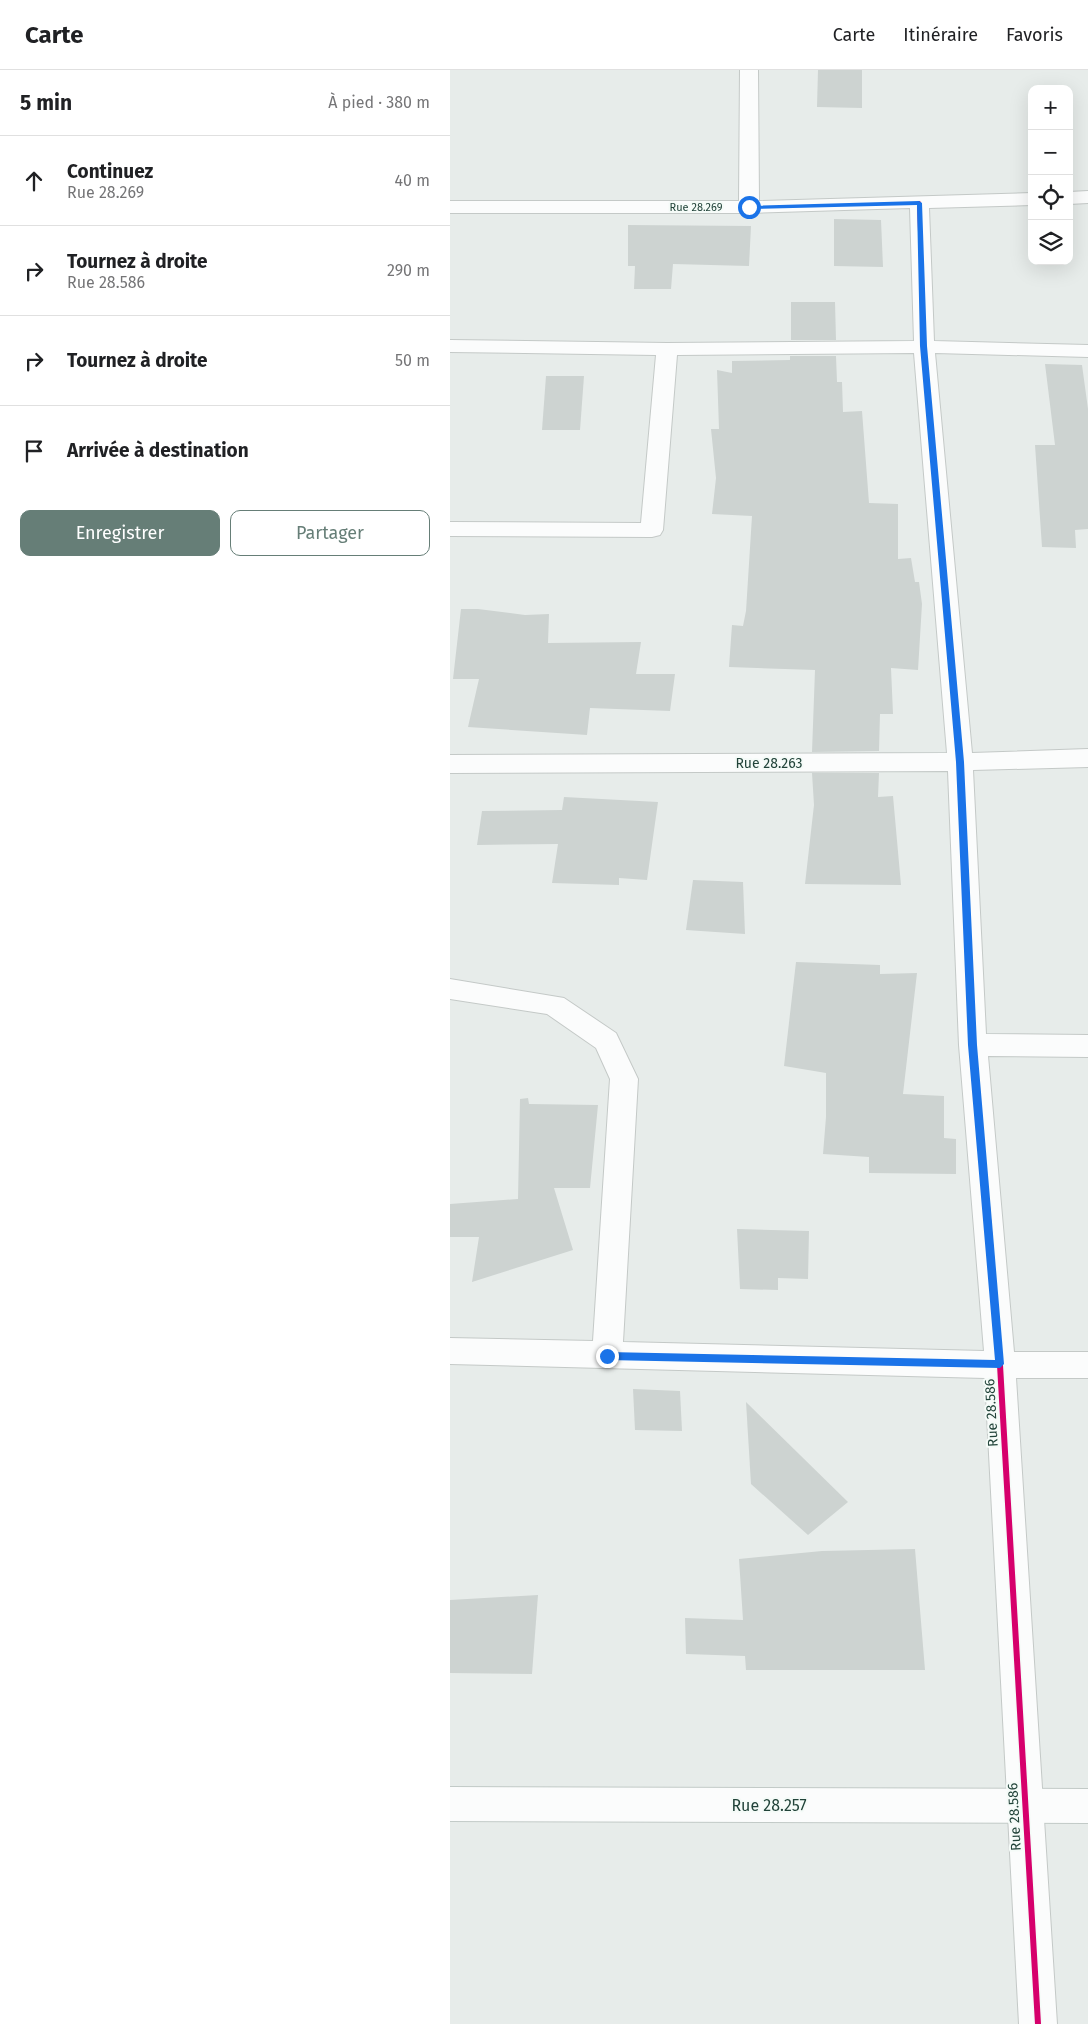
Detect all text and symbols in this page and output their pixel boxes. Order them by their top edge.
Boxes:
text: Carte [25,21,83,49]
text: Carte [833,24,875,46]
text: Itinéraire [903,24,978,46]
text: Favoris [1006,24,1063,46]
map controls [1028,85,1073,265]
button: + [1028,85,1073,130]
text: 5 min [20,90,72,116]
text: À pied · 380 m [328,93,430,112]
button: − [1028,130,1073,175]
text: Continuez [67,160,153,183]
icon: ahead [20,167,48,195]
text: 40 m [395,171,430,190]
button: locate [1028,175,1073,220]
text: Rue 28.269 [67,183,144,202]
route start [738,196,761,219]
street label: Rue 28.269 [669,201,723,214]
button: layers [1028,220,1073,265]
text: Tournez à droite [67,250,208,273]
icon: right [20,257,48,285]
text: 290 m [387,261,430,280]
text: Rue 28.586 [67,273,145,292]
icon: right [20,347,48,375]
text: Tournez à droite [67,349,208,372]
text: 50 m [395,351,430,370]
icon: arrive [20,437,48,465]
text: Arrivée à destination [67,439,249,462]
button: Enregistrer [20,510,220,556]
button: Partager [230,510,430,556]
street label: Rue 28.263 [735,755,803,772]
route end [596,1345,619,1368]
street label: Rue 28.586 [981,1378,1002,1448]
street label: Rue 28.586 [1004,1782,1025,1852]
street label: Rue 28.257 [731,1796,807,1815]

